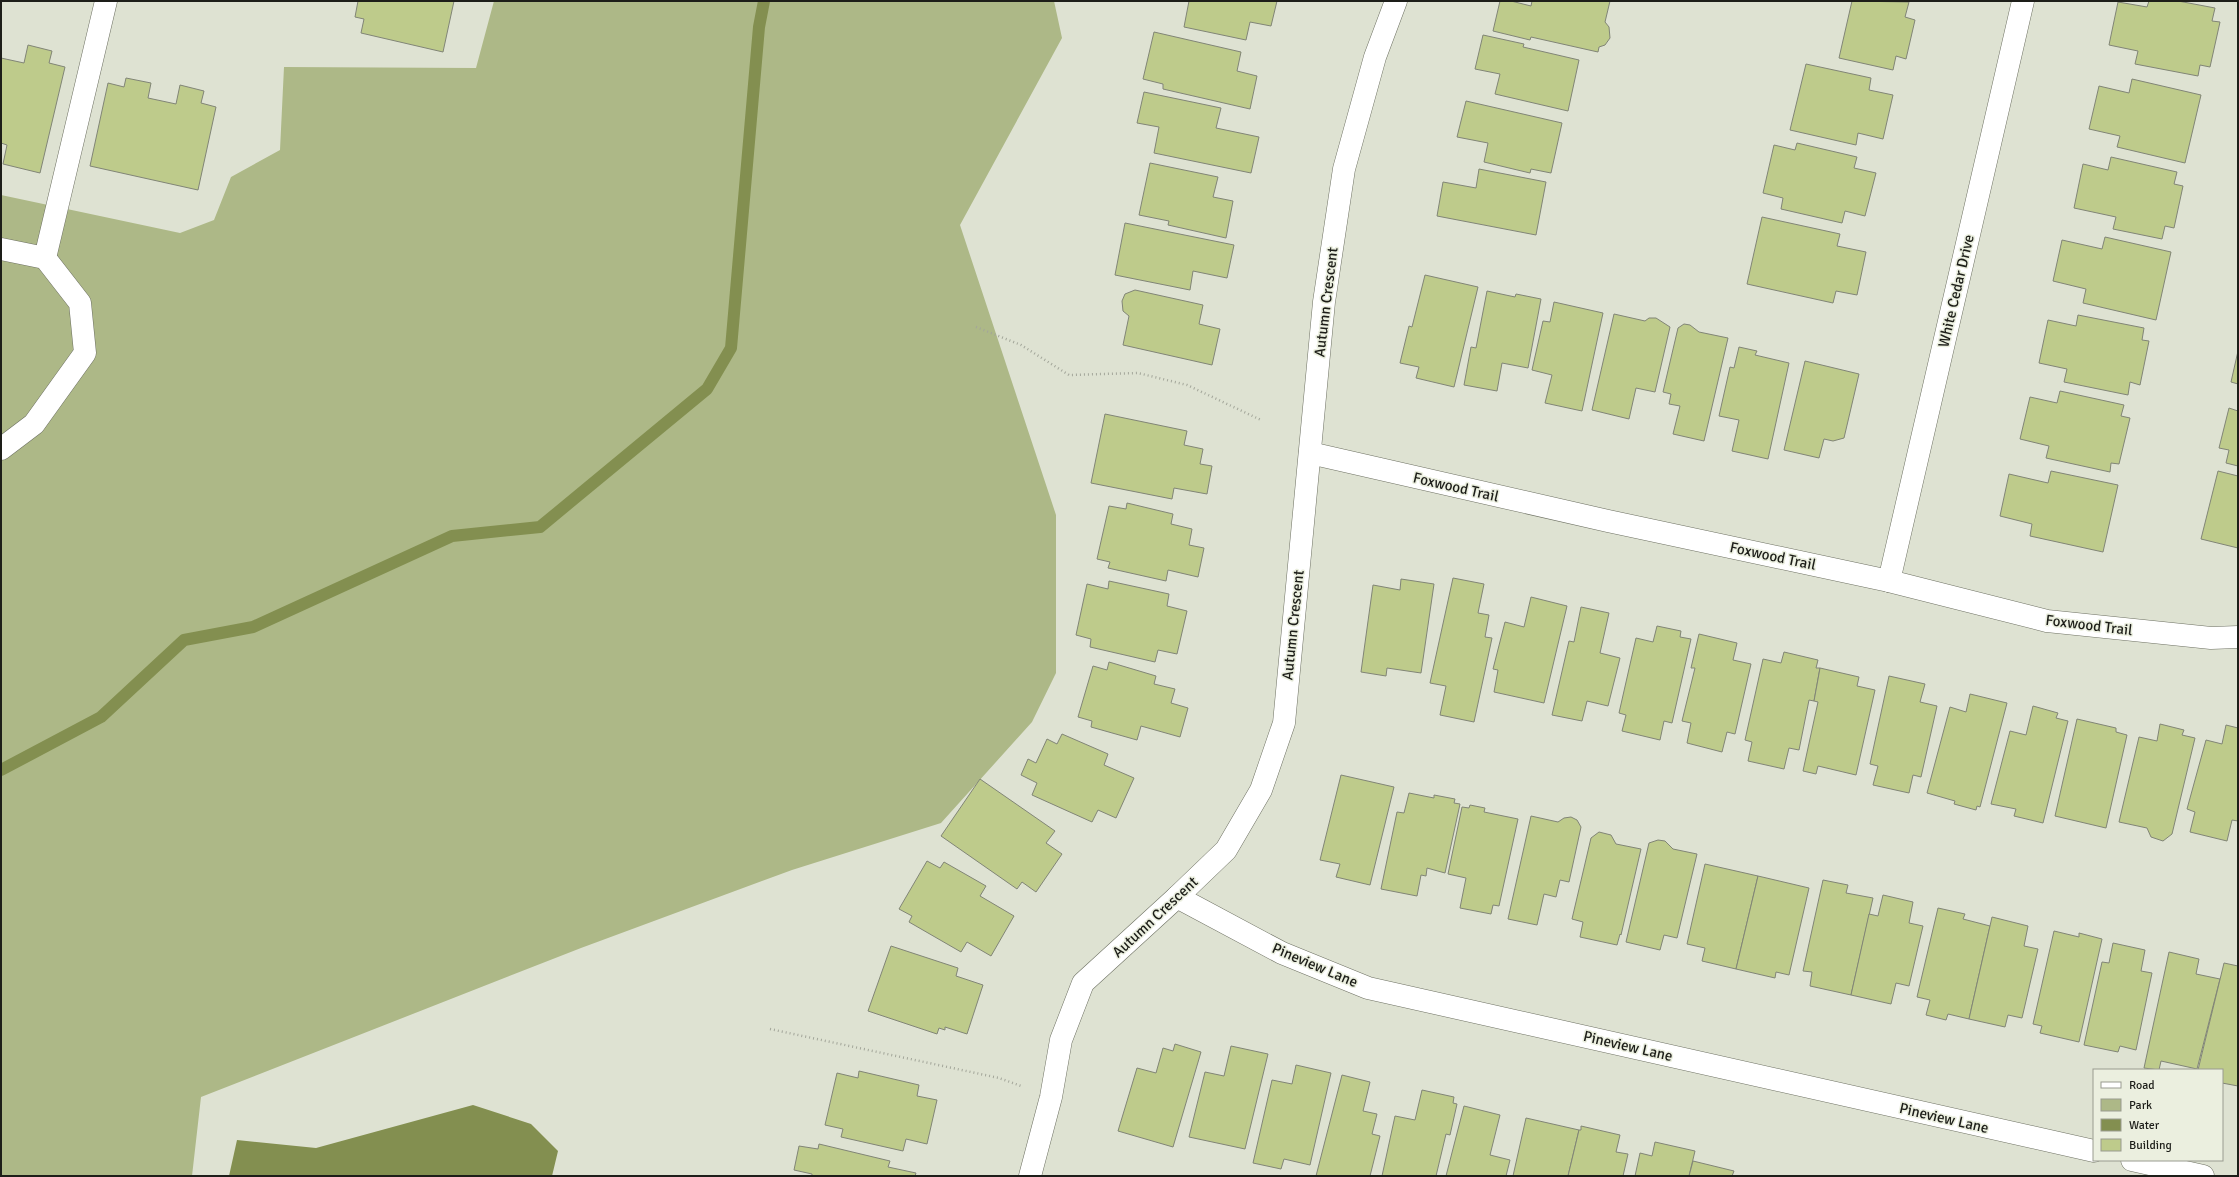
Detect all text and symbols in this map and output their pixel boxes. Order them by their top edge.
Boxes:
street label: White Cedar Drive [1934,233,1978,349]
street label: Autumn Crescent [1310,246,1342,358]
street label: Foxwood Trail [1411,468,1501,506]
street label: Foxwood Trail [1728,538,1818,574]
street label: Autumn Crescent [1278,569,1308,681]
street label: Foxwood Trail [2044,611,2134,639]
street label: Autumn Crescent [1108,873,1202,961]
street label: Pineview Lane [1269,939,1361,991]
street label: Pineview Lane [1582,1027,1674,1065]
legend [2093,1069,2223,1161]
text: Road [2129,1078,2155,1093]
text: Park [2129,1098,2152,1113]
street label: Pineview Lane [1898,1099,1990,1137]
text: Water [2129,1118,2160,1133]
text: Building [2129,1138,2172,1153]

